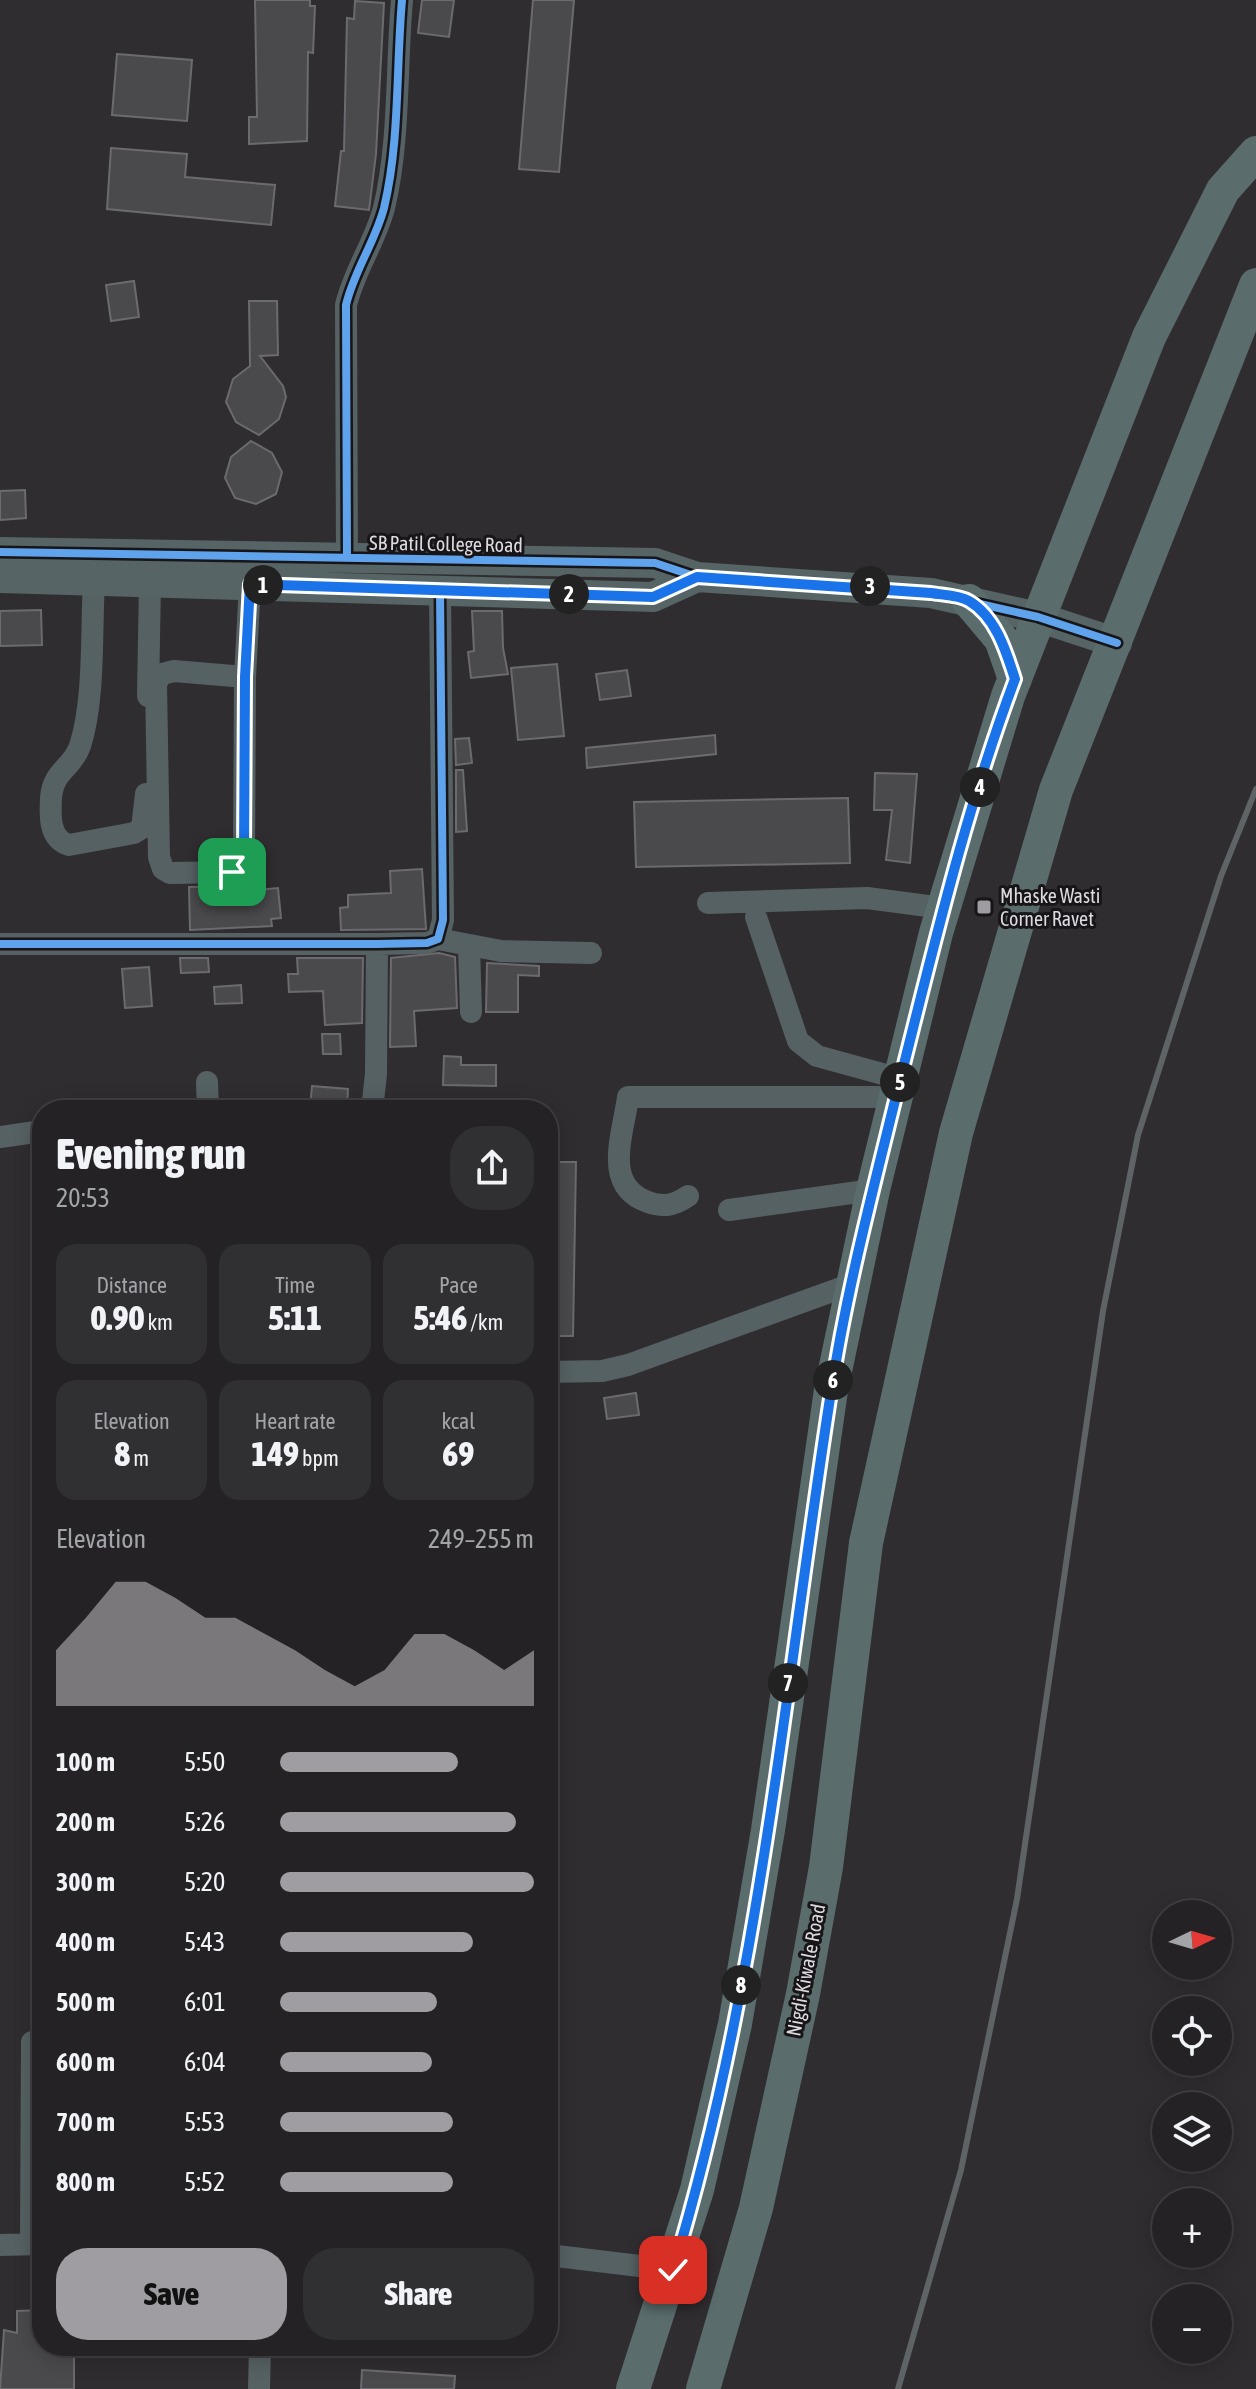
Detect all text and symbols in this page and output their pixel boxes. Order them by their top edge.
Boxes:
street label: SB Patil College Road [369,531,523,556]
pin: 1 [243,565,283,605]
pin: 3 [850,566,890,606]
text: 1 [258,572,268,598]
text: 3 [865,573,875,599]
pin: 2 [549,574,589,614]
text: 2 [564,581,574,607]
pin: 4 [960,767,1000,807]
text: 4 [975,774,985,800]
pin [198,838,266,906]
icon: arrive [210,850,254,894]
place label: Mhaske Wasti Corner Ravet [1000,884,1100,930]
marker: Mhaske Wasti Corner Ravet [975,898,993,916]
pin: 5 [880,1062,920,1102]
text: 5 [895,1069,905,1095]
button: share [450,1126,534,1210]
text: Evening run [56,1128,246,1178]
text: 20:53 [56,1183,110,1213]
text: Distance [96,1272,167,1298]
text: Time [275,1272,315,1298]
text: Pace [439,1272,478,1298]
text: 0.90 [90,1298,144,1337]
text: 5:11 [268,1298,322,1337]
text: 5:46 [413,1298,467,1337]
text: km [144,1309,173,1335]
text: /km [467,1309,503,1335]
pin: 6 [813,1360,853,1400]
text: 6 [828,1367,838,1393]
text: Elevation [94,1408,170,1434]
text: Heart rate [254,1408,336,1434]
text: kcal [442,1408,475,1434]
text: 8 [114,1434,130,1473]
text: 149 [251,1434,299,1473]
text: 69 [442,1434,474,1473]
text: m [130,1445,149,1471]
text: bpm [299,1445,339,1471]
text: Elevation [56,1524,146,1554]
text: 249–255 m [428,1524,534,1554]
pin: 7 [768,1663,808,1703]
text: 7 [783,1670,793,1696]
text: 100 m [56,1747,115,1777]
text: 5:50 [184,1747,225,1777]
text: 200 m [56,1807,115,1837]
text: 5:26 [184,1807,225,1837]
text: 300 m [56,1867,115,1897]
text: 5:20 [184,1867,225,1897]
north arrow [1152,1900,1232,1980]
map controls [1152,1900,1232,2364]
street label: Nigdi-Kiwale Road [781,1902,830,2038]
text: 400 m [56,1927,115,1957]
text: 5:43 [184,1927,225,1957]
pin: 8 [721,1965,761,2005]
text: 8 [736,1972,746,1998]
text: 500 m [56,1987,115,2017]
text: 6:01 [184,1987,226,2017]
button: locate [1152,1996,1232,2076]
text: 600 m [56,2047,115,2077]
text: 6:04 [184,2047,226,2077]
button: layers [1152,2092,1232,2172]
text: 700 m [56,2107,115,2137]
text: 5:53 [184,2107,225,2137]
text: 800 m [56,2167,115,2197]
text: 5:52 [184,2167,225,2197]
button: + [1152,2188,1232,2268]
pin [639,2236,707,2304]
button: Save [56,2248,287,2340]
button: Share [303,2248,534,2340]
icon: check [651,2248,695,2292]
button: − [1152,2284,1232,2364]

